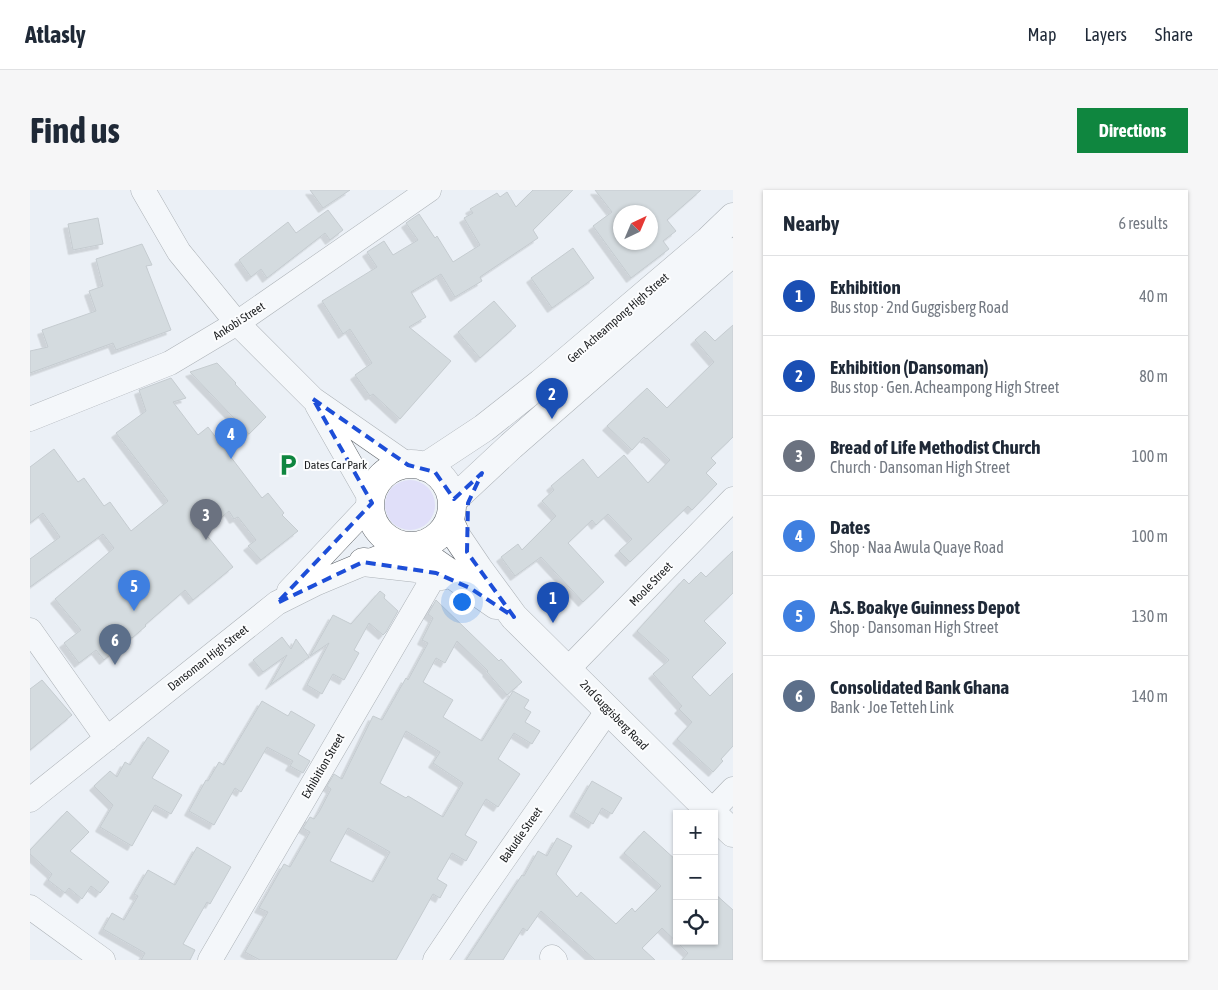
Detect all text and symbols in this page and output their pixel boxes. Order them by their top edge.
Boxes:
text: Atlasly [25,21,86,48]
text: Map [1027,24,1056,45]
text: Layers [1084,24,1127,45]
text: Share [1155,24,1193,45]
button: Directions [1077,108,1188,153]
text: Find us [30,110,120,150]
north arrow [613,205,658,250]
text: Nearby [783,211,839,235]
text: 6 results [1118,214,1168,232]
street label: Gen. Acheampong High Street [564,270,672,366]
text: Exhibition [830,276,901,298]
text: 1 [795,287,803,305]
text: 40 m [1139,287,1168,305]
text: Bus stop · 2nd Guggisberg Road [830,298,1009,316]
street label: Ankobi Street [211,299,268,343]
text: Exhibition (Dansoman) [830,356,989,378]
text: 2 [795,367,803,385]
text: 80 m [1139,367,1168,385]
pin: 2 [536,378,568,419]
text: Bus stop · Gen. Acheampong High Street [830,378,1059,396]
pin: 4 [215,418,247,459]
text: Bread of Life Methodist Church [830,436,1041,458]
text: 3 [795,447,803,465]
text: 100 m [1132,447,1168,465]
parking icon: Dates Car Park [275,452,301,478]
place label: Dates Car Park [304,458,368,472]
text: Church · Dansoman High Street [830,458,1010,476]
pin: 3 [190,499,222,540]
text: Dates [830,516,870,538]
text: 4 [795,527,803,545]
text: 100 m [1132,527,1168,545]
text: Shop · Naa Awula Quaye Road [830,538,1004,556]
street label: Moole Street [627,559,676,609]
pin: 5 [118,570,150,611]
pin: 1 [537,582,569,623]
your location [449,589,475,615]
text: A.S. Boakye Guinness Depot [830,596,1020,618]
text: 5 [795,607,803,625]
text: 130 m [1132,607,1168,625]
text: Shop · Dansoman High Street [830,618,999,636]
street label: Dansoman High Street [165,622,251,694]
pin: 6 [99,624,131,665]
text: Consolidated Bank Ghana [830,676,1009,698]
street label: 2nd Guggisberg Road [577,677,651,753]
text: 6 [795,687,803,705]
text: 140 m [1132,687,1168,705]
text: Bank · Joe Tetteh Link [830,698,954,716]
street label: Exhibition Street [299,731,347,801]
street label: Bakudie Street [497,804,545,865]
map controls [673,810,718,945]
button: + [673,810,718,855]
button: − [673,855,718,900]
button: locate [673,900,718,945]

